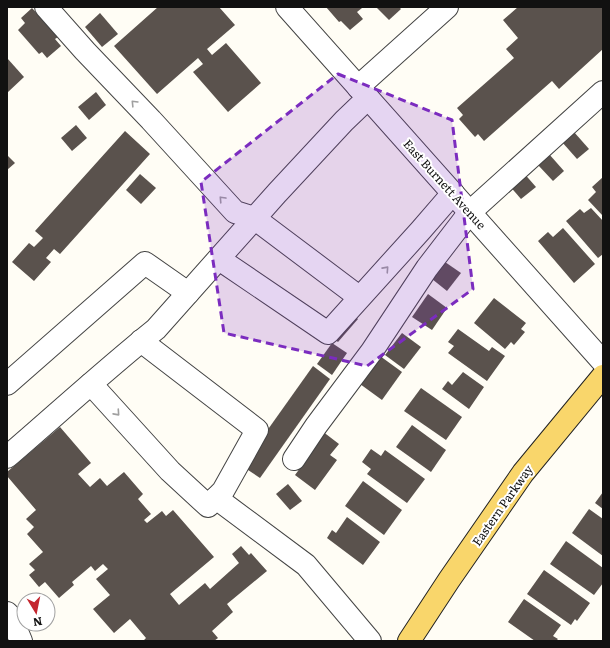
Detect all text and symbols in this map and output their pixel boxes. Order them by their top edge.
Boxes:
one-way arrow [132,100,139,107]
street label: East Burnett Avenue [400,135,490,233]
one-way arrow [219,196,227,204]
one-way arrow [381,266,388,273]
one-way arrow [113,408,120,416]
street label: Eastern Parkway [467,461,537,549]
north arrow [16,592,56,632]
text: N [32,614,44,632]

